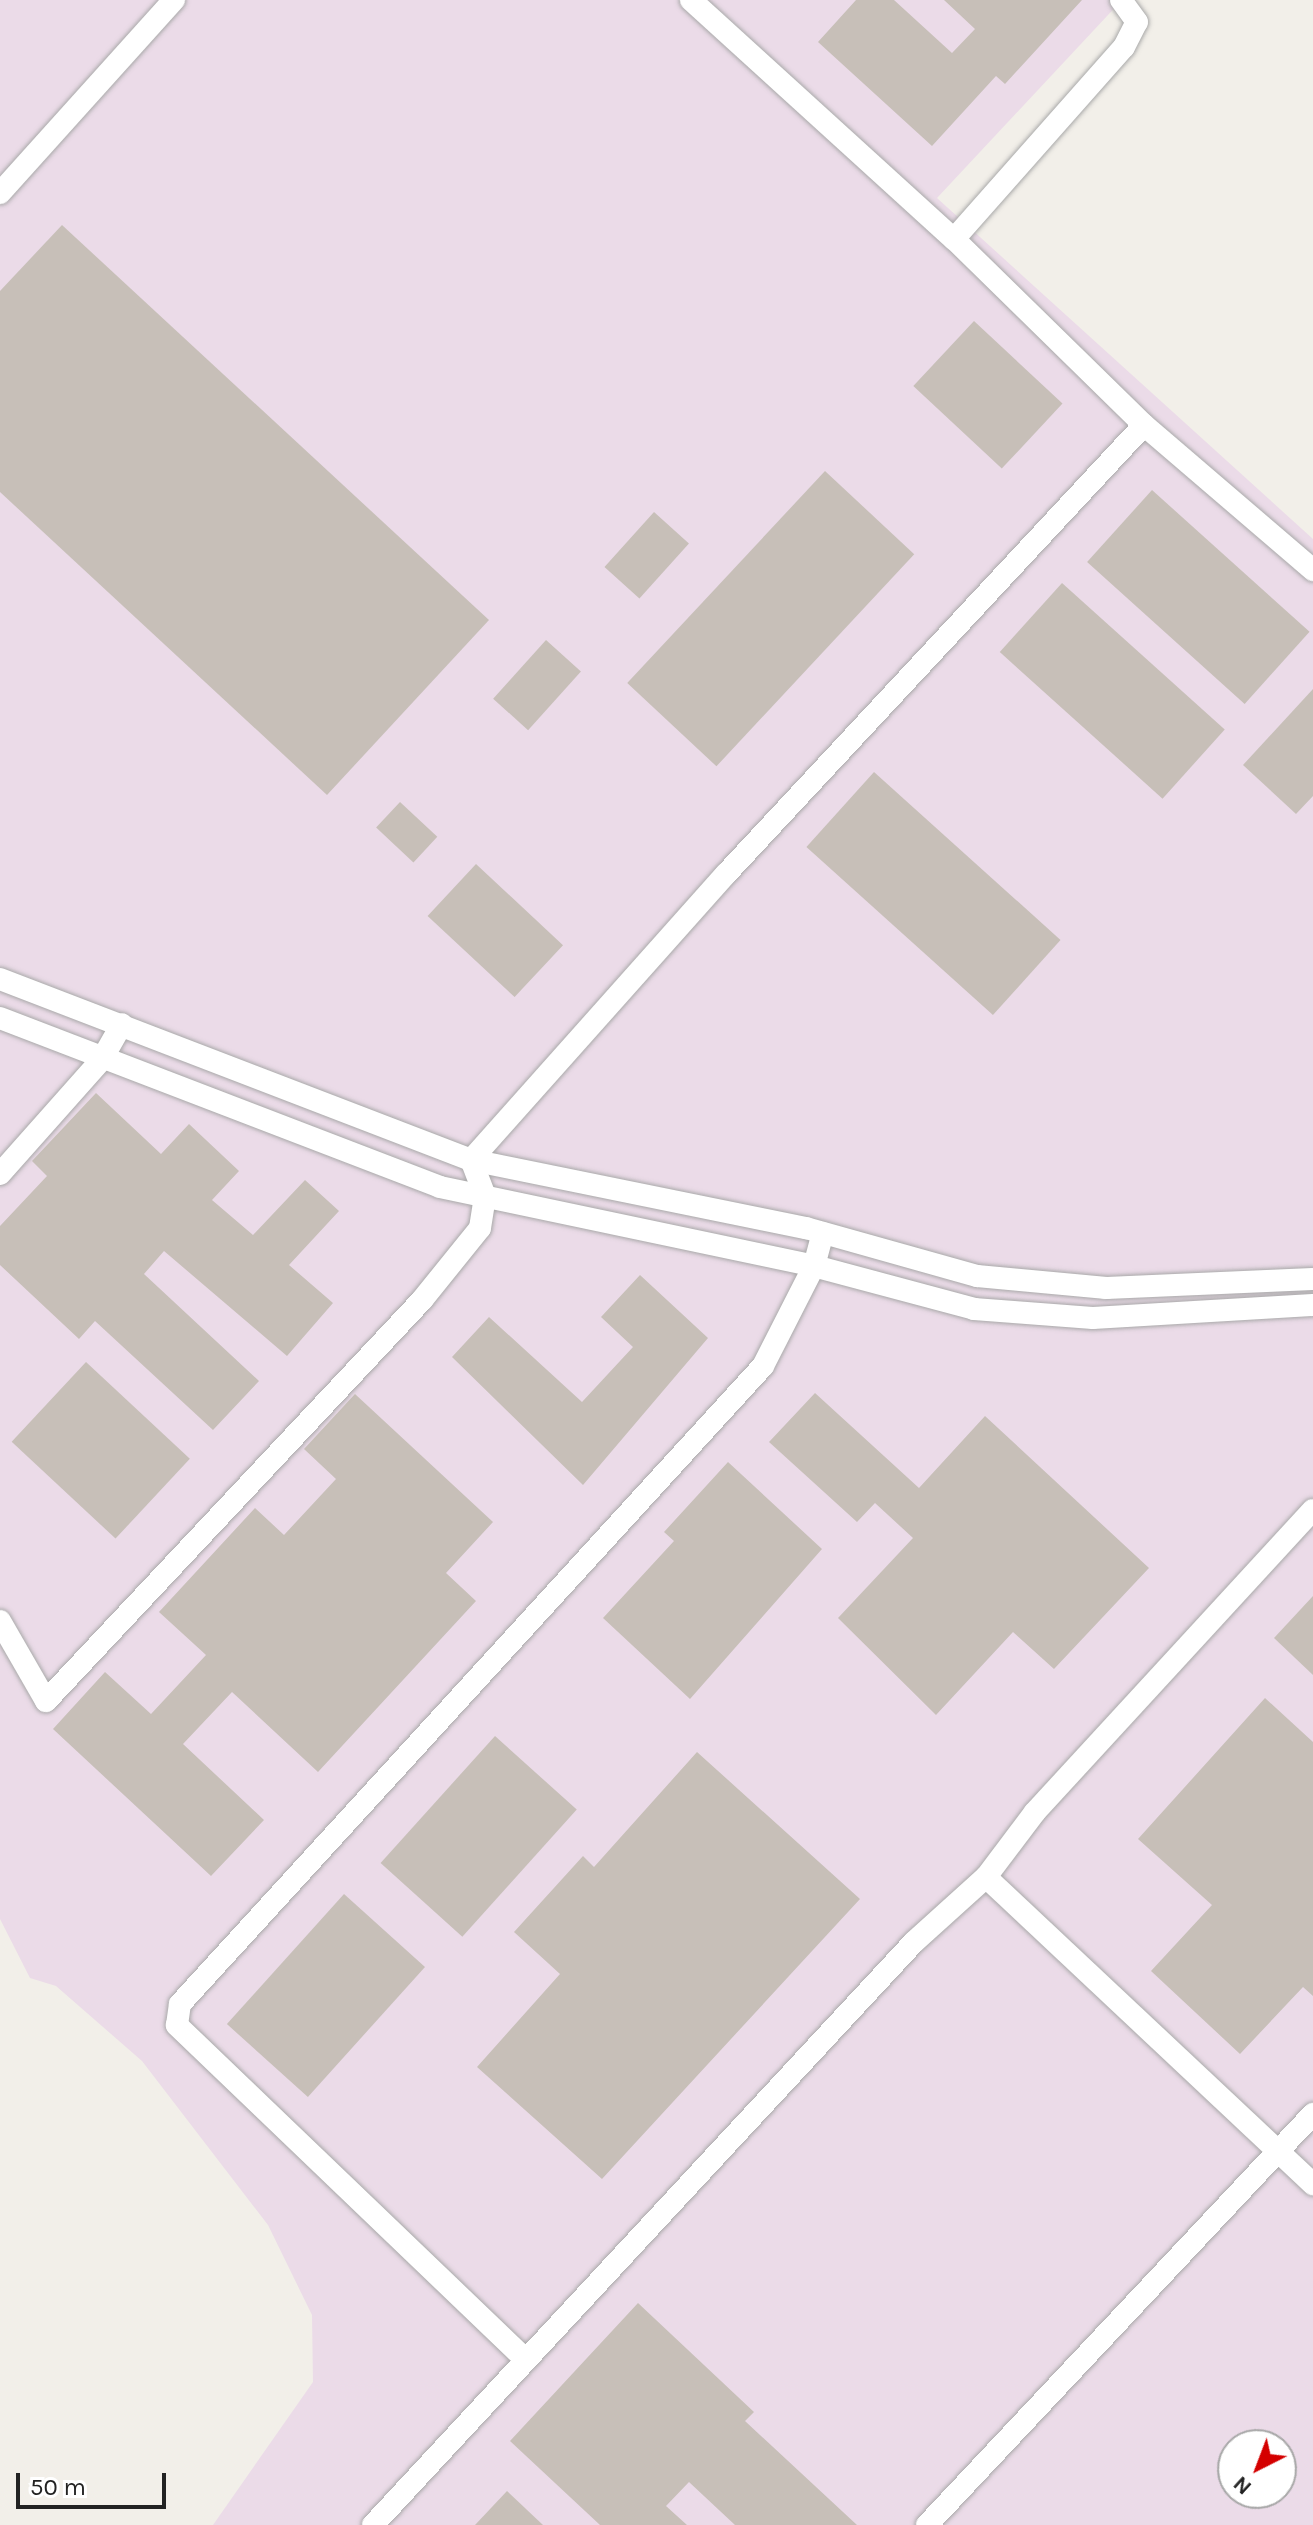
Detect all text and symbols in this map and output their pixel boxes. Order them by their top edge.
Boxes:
north arrow [1217,2429,1297,2509]
scale bar [20,2457,170,2507]
text: N [1228,2470,1257,2500]
text: 50 m [30,2473,86,2501]

